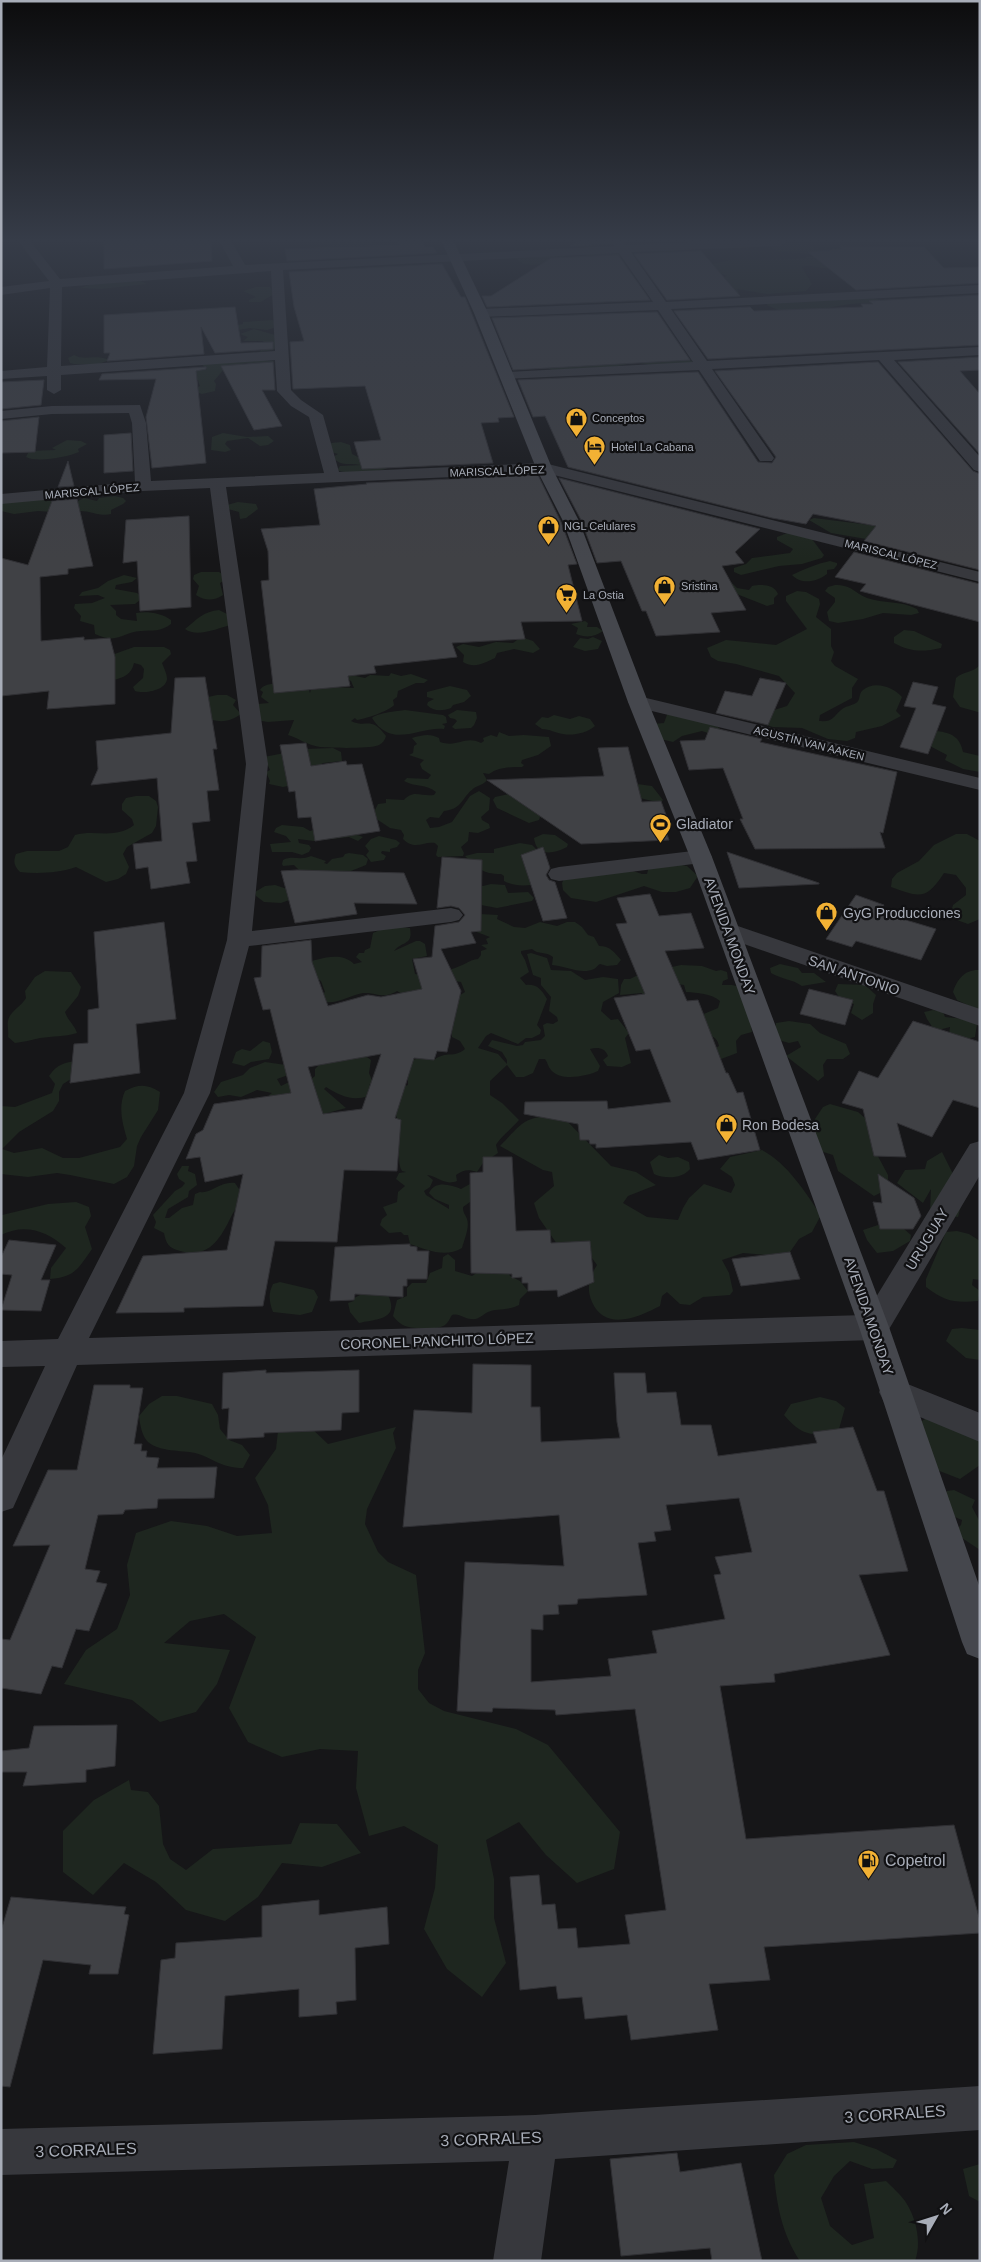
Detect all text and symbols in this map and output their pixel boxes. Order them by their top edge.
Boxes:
shop icon: Conceptos [564,406,588,437]
place label: Conceptos [592,412,645,424]
hotel icon: Hotel La Cabana [583,435,607,466]
place label: Hotel La Cabana [611,441,694,453]
street label: MARISCAL LÓPEZ [449,463,545,479]
street label: MARISCAL LÓPEZ [44,481,140,501]
shop icon: NGL Celulares [536,514,560,545]
place label: NGL Celulares [564,520,636,532]
street label: MARISCAL LÓPEZ [843,537,939,571]
shop icon: Sristina [653,574,677,605]
place label: Sristina [681,580,719,592]
supermarket icon: La Ostia [555,583,579,614]
place label: La Ostia [583,589,625,601]
street label: AGUSTÍN VAN AAKEN [752,723,866,763]
sports icon: Gladiator [648,812,672,843]
place label: Gladiator [676,816,733,832]
street label: AVENIDA MONDAY [701,875,759,998]
shop icon: GyG Producciones [815,901,839,932]
place label: GyG Producciones [843,905,961,921]
street label: SAN ANTONIO [806,952,902,998]
shop icon: Ron Bodesa [714,1113,738,1144]
place label: Ron Bodesa [742,1117,819,1133]
street label: URUGUAY [902,1205,952,1273]
street label: AVENIDA MONDAY [841,1255,897,1378]
street label: CORONEL PANCHITO LÓPEZ [340,1330,534,1352]
fuel station icon: Copetrol [857,1848,881,1879]
place label: Copetrol [885,1852,945,1869]
street label: 3 CORRALES [844,2102,946,2126]
street label: 3 CORRALES [440,2129,542,2149]
street label: 3 CORRALES [35,2140,137,2160]
north arrow [911,2192,961,2242]
text: N [937,2200,956,2218]

